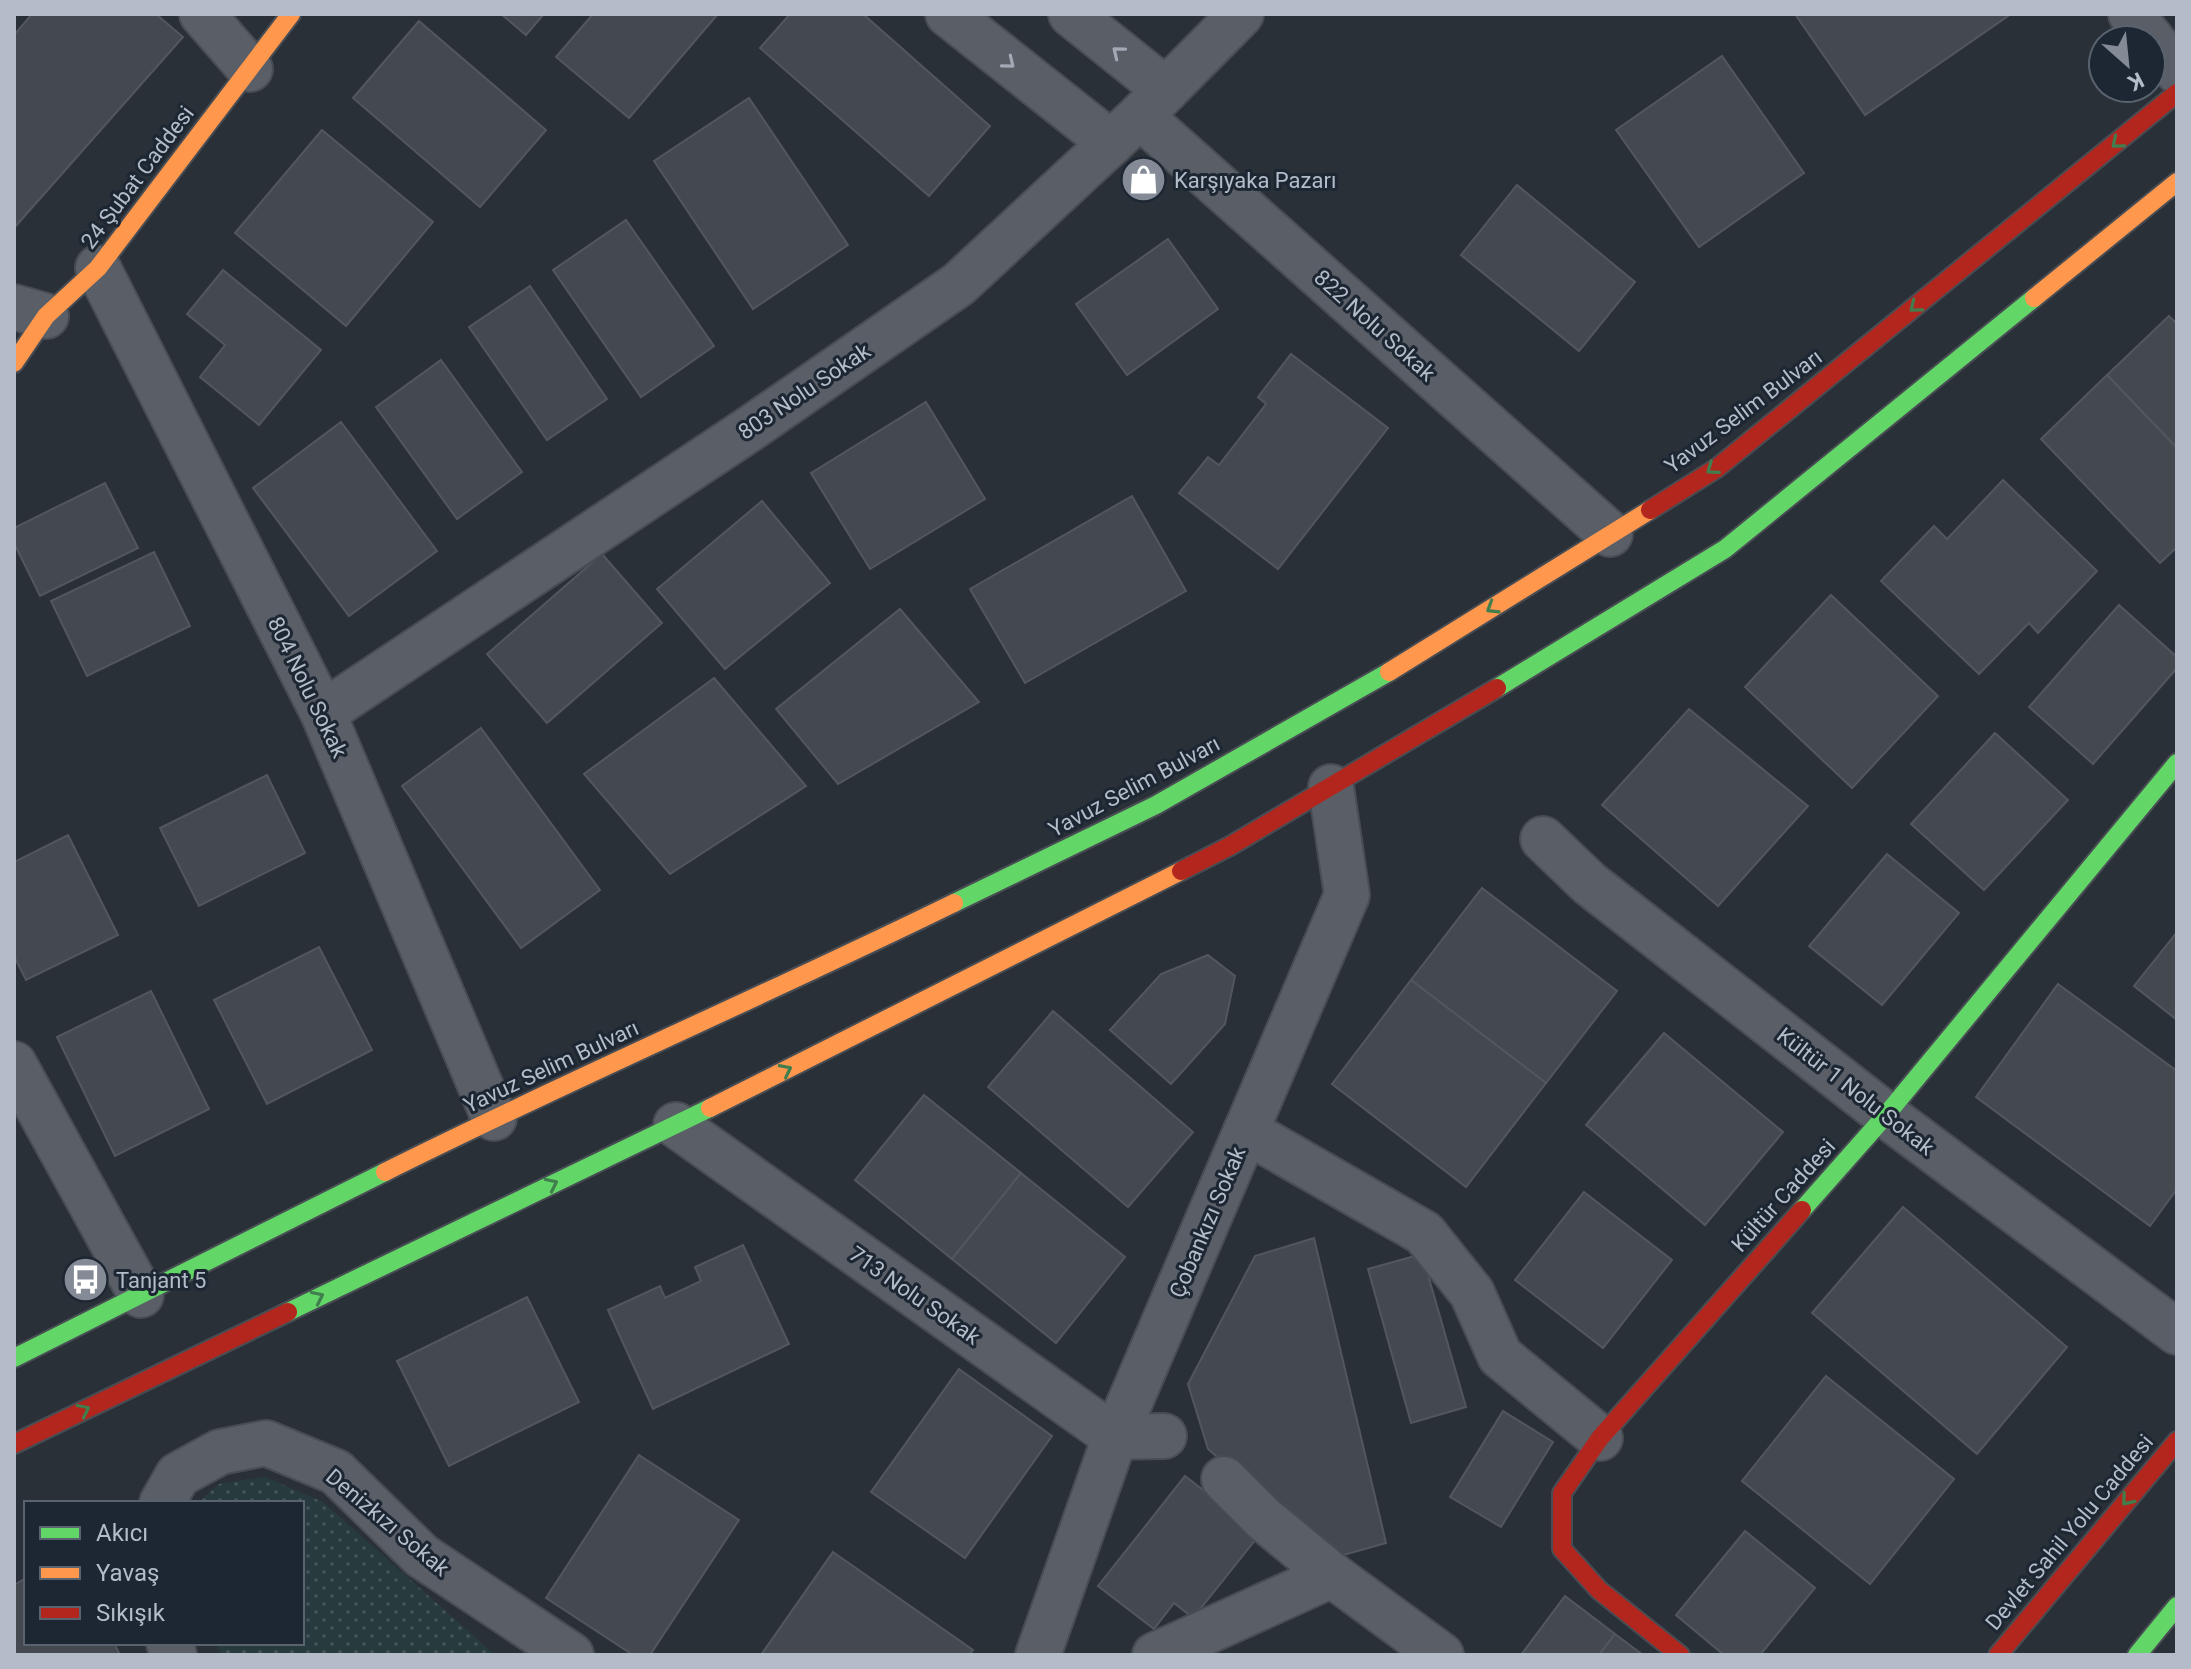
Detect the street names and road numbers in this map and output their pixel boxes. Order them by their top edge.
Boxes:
street label: 24 Şubat Caddesi [76,101,199,253]
street label: 822 Nolu Sokak [1309,265,1441,387]
street label: 803 Nolu Sokak [734,338,876,445]
street label: Yavuz Selim Bulvarı [1660,344,1827,479]
street label: 804 Nolu Sokak [263,613,353,762]
street label: Yavuz Selim Bulvarı [1044,731,1224,842]
street label: Yavuz Selim Bulvarı [460,1015,643,1118]
street label: Kültür 1 Nolu Sokak [1772,1022,1940,1161]
street label: Kültür Caddesi [1726,1134,1840,1257]
street label: Çobankızı Sokak [1164,1142,1251,1301]
street label: 713 Nolu Sokak [845,1241,985,1350]
street label: Devlet Sahil Yolu Caddesi [1980,1430,2158,1635]
street label: Denizkızı Sokak [321,1464,455,1582]

